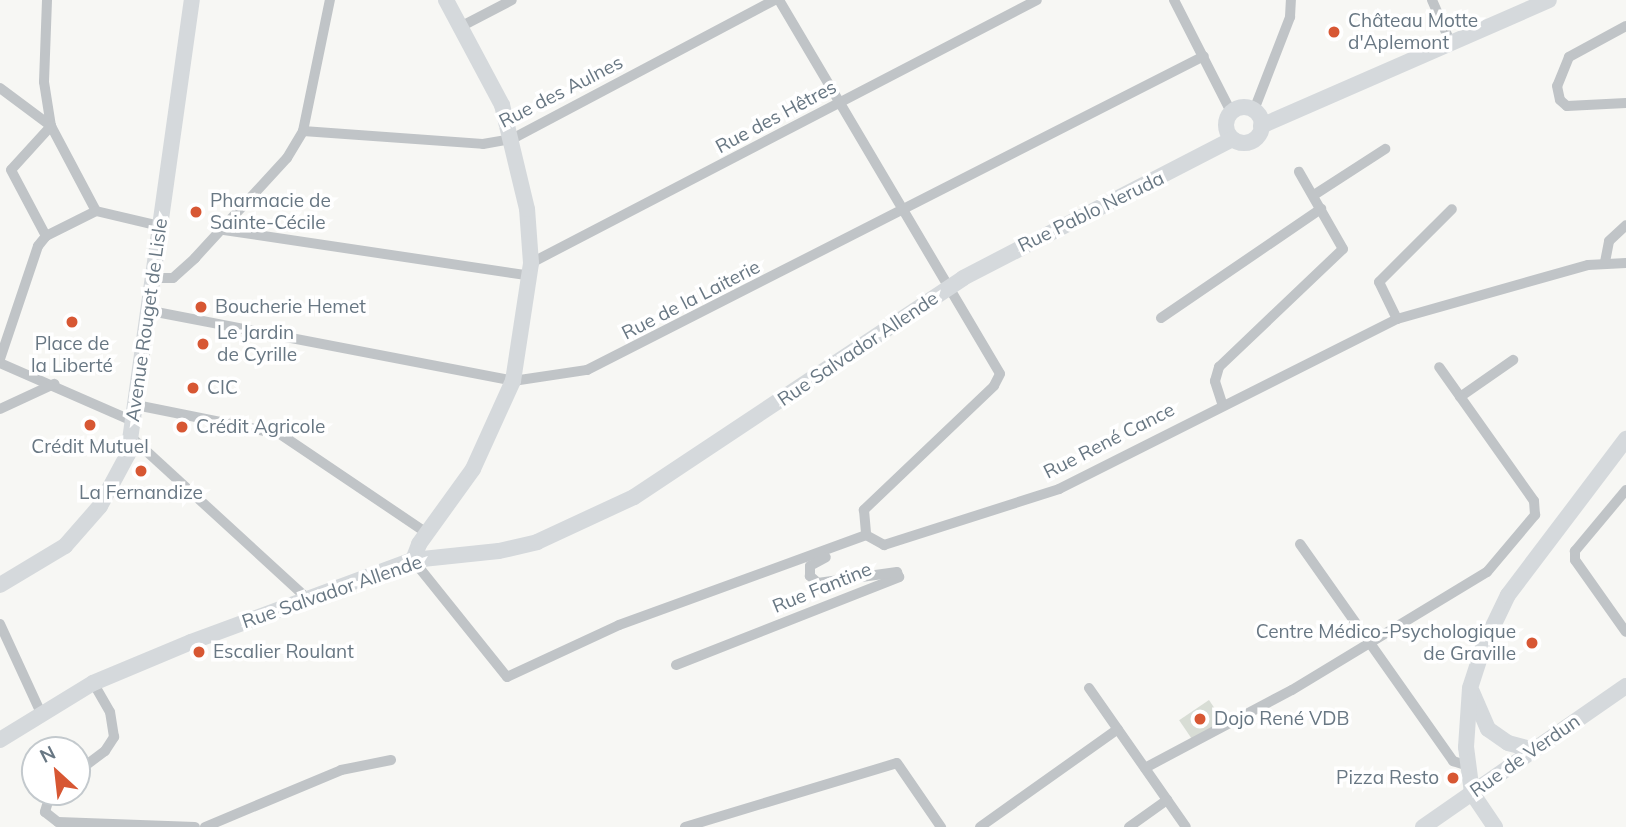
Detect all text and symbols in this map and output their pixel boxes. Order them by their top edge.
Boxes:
place label: Château Motte d'Aplemont [1348,10,1478,54]
marker: Château Motte d'Aplemont [1326,24,1342,40]
street label: Rue des Aulnes [495,51,627,133]
street label: Rue des Hêtres [712,76,840,158]
street label: Rue Pablo Neruda [1014,167,1168,257]
place label: Pharmacie de Sainte-Cécile [210,190,331,234]
marker: Pharmacie de Sainte-Cécile [188,204,204,220]
street label: Avenue Rouget de Lisle [121,217,173,423]
street label: Rue de la Laiterie [618,255,764,345]
street label: Rue Salvador Allende [773,287,943,411]
place label: Boucherie Hemet [215,296,366,318]
marker: Boucherie Hemet [193,299,209,315]
marker: Place de la Liberté [64,314,80,330]
place label: Le Jardin de Cyrille [217,322,297,366]
place label: Place de la Liberté [31,333,113,377]
marker: Le Jardin de Cyrille [195,336,211,352]
place label: CIC [207,377,238,399]
marker: CIC [185,380,201,396]
street label: Rue René Cance [1040,398,1178,484]
place label: Crédit Agricole [196,416,325,438]
marker: Crédit Mutuel [82,417,98,433]
marker: Crédit Agricole [174,419,190,435]
place label: Crédit Mutuel [31,436,149,458]
marker: La Fernandize [133,463,149,479]
place label: La Fernandize [79,482,203,504]
street label: Rue Salvador Allende [239,550,425,634]
street label: Rue Fantine [769,558,875,618]
place label: Centre Médico-Psychologique de Graville [1256,621,1516,665]
marker: Centre Médico-Psychologique de Graville [1522,633,1542,653]
place label: Escalier Roulant [213,641,354,663]
marker: Escalier Roulant [191,644,207,660]
place label: Dojo René VDB [1214,708,1349,730]
street label: Rue de Verdun [1466,710,1584,802]
marker: Dojo René VDB [1192,711,1208,727]
north arrow [21,736,91,806]
text: N [36,740,59,768]
place label: Pizza Resto [1336,767,1439,789]
marker: Pizza Resto [1445,770,1461,786]

